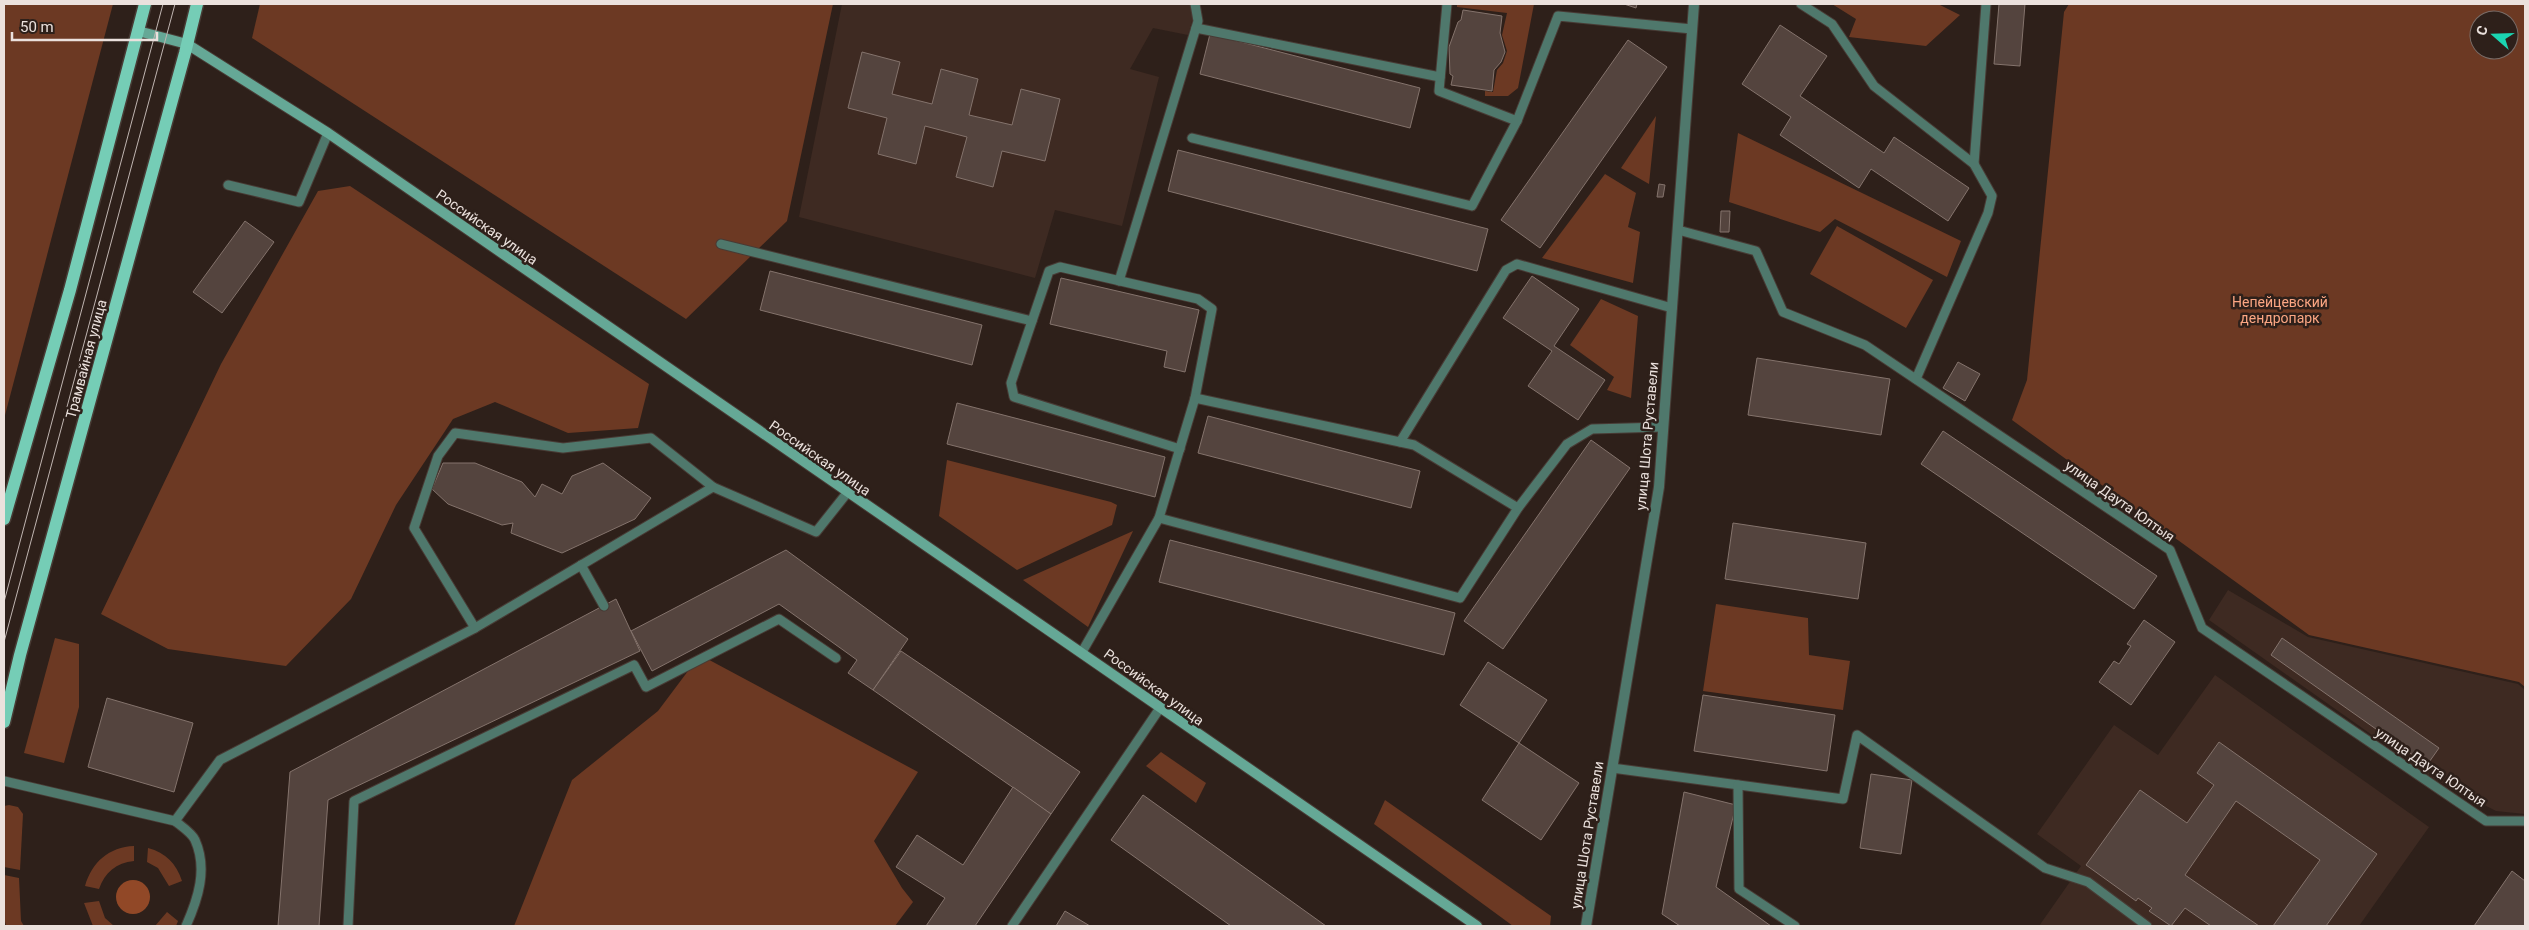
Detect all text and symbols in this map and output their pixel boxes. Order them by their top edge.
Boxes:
scale bar [12,10,158,42]
north arrow [2469,10,2519,60]
text: 50 m [20,18,54,36]
text: С [2473,24,2491,38]
street label: Российская улица [433,186,541,268]
park label: Непейцевский дендропарк [2232,294,2328,326]
street label: Трамвайная улица [62,298,110,420]
street label: улица Шота Руставели [1633,361,1661,511]
street label: Российская улица [766,417,874,499]
street label: улица Даута Юлтыя [2062,457,2178,545]
street label: Российская улица [1101,645,1207,729]
street label: улица Даута Юлтыя [2373,724,2489,810]
street label: улица Шота Руставели [1567,760,1607,910]

